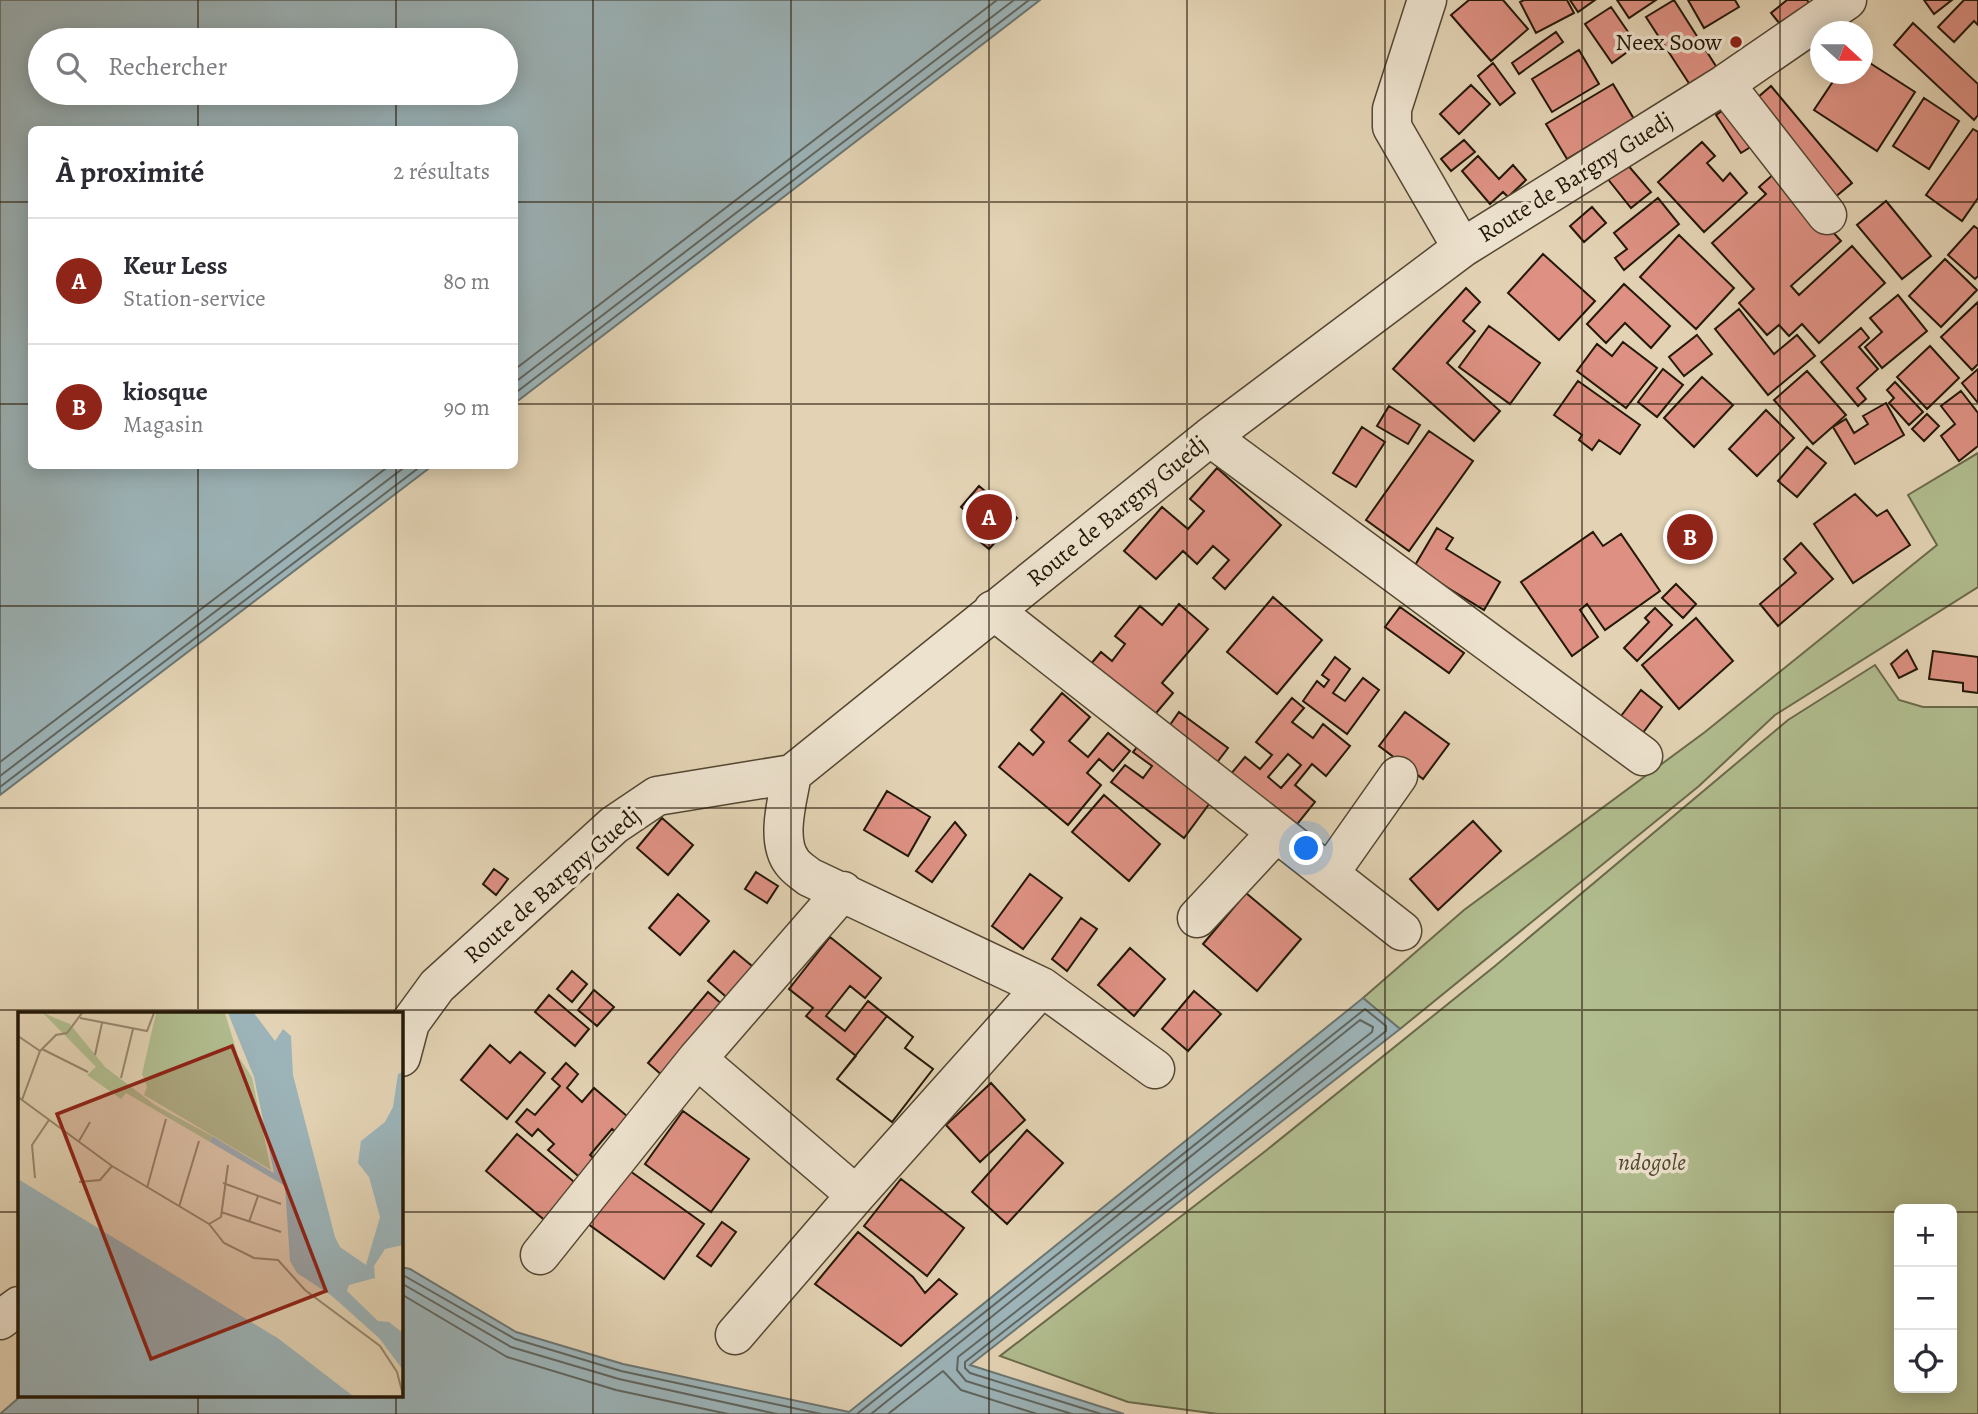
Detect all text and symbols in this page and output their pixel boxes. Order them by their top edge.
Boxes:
north arrow [1810,21,1873,84]
place label: Neex Soow [1615,26,1722,58]
search box [28,28,518,105]
marker: Neex Soow [1728,34,1744,50]
icon: search [52,48,90,86]
text: Rechercher [108,49,228,84]
street label: Route de Bargny Guedj [1472,104,1678,250]
text: À proximité [56,152,204,192]
text: 2 résultats [393,156,490,187]
text: Keur Less [123,248,228,283]
text: A [72,266,86,297]
text: 80 m [443,266,490,297]
text: Station-service [123,283,266,314]
text: kiosque [123,374,208,409]
text: B [72,392,86,423]
text: 90 m [444,392,490,423]
text: Magasin [123,409,203,440]
street label: Route de Bargny Guedj [1020,428,1214,594]
pin: A [966,491,1012,543]
pin: B [1667,511,1713,563]
street label: Route de Bargny Guedj [457,800,647,970]
your location [1289,831,1323,865]
inset map [18,1012,402,1396]
park label: ndogole [1618,1146,1686,1178]
map controls [1894,1204,1957,1393]
button: + [1894,1204,1957,1267]
button: − [1894,1267,1957,1330]
button: locate [1894,1330,1957,1393]

